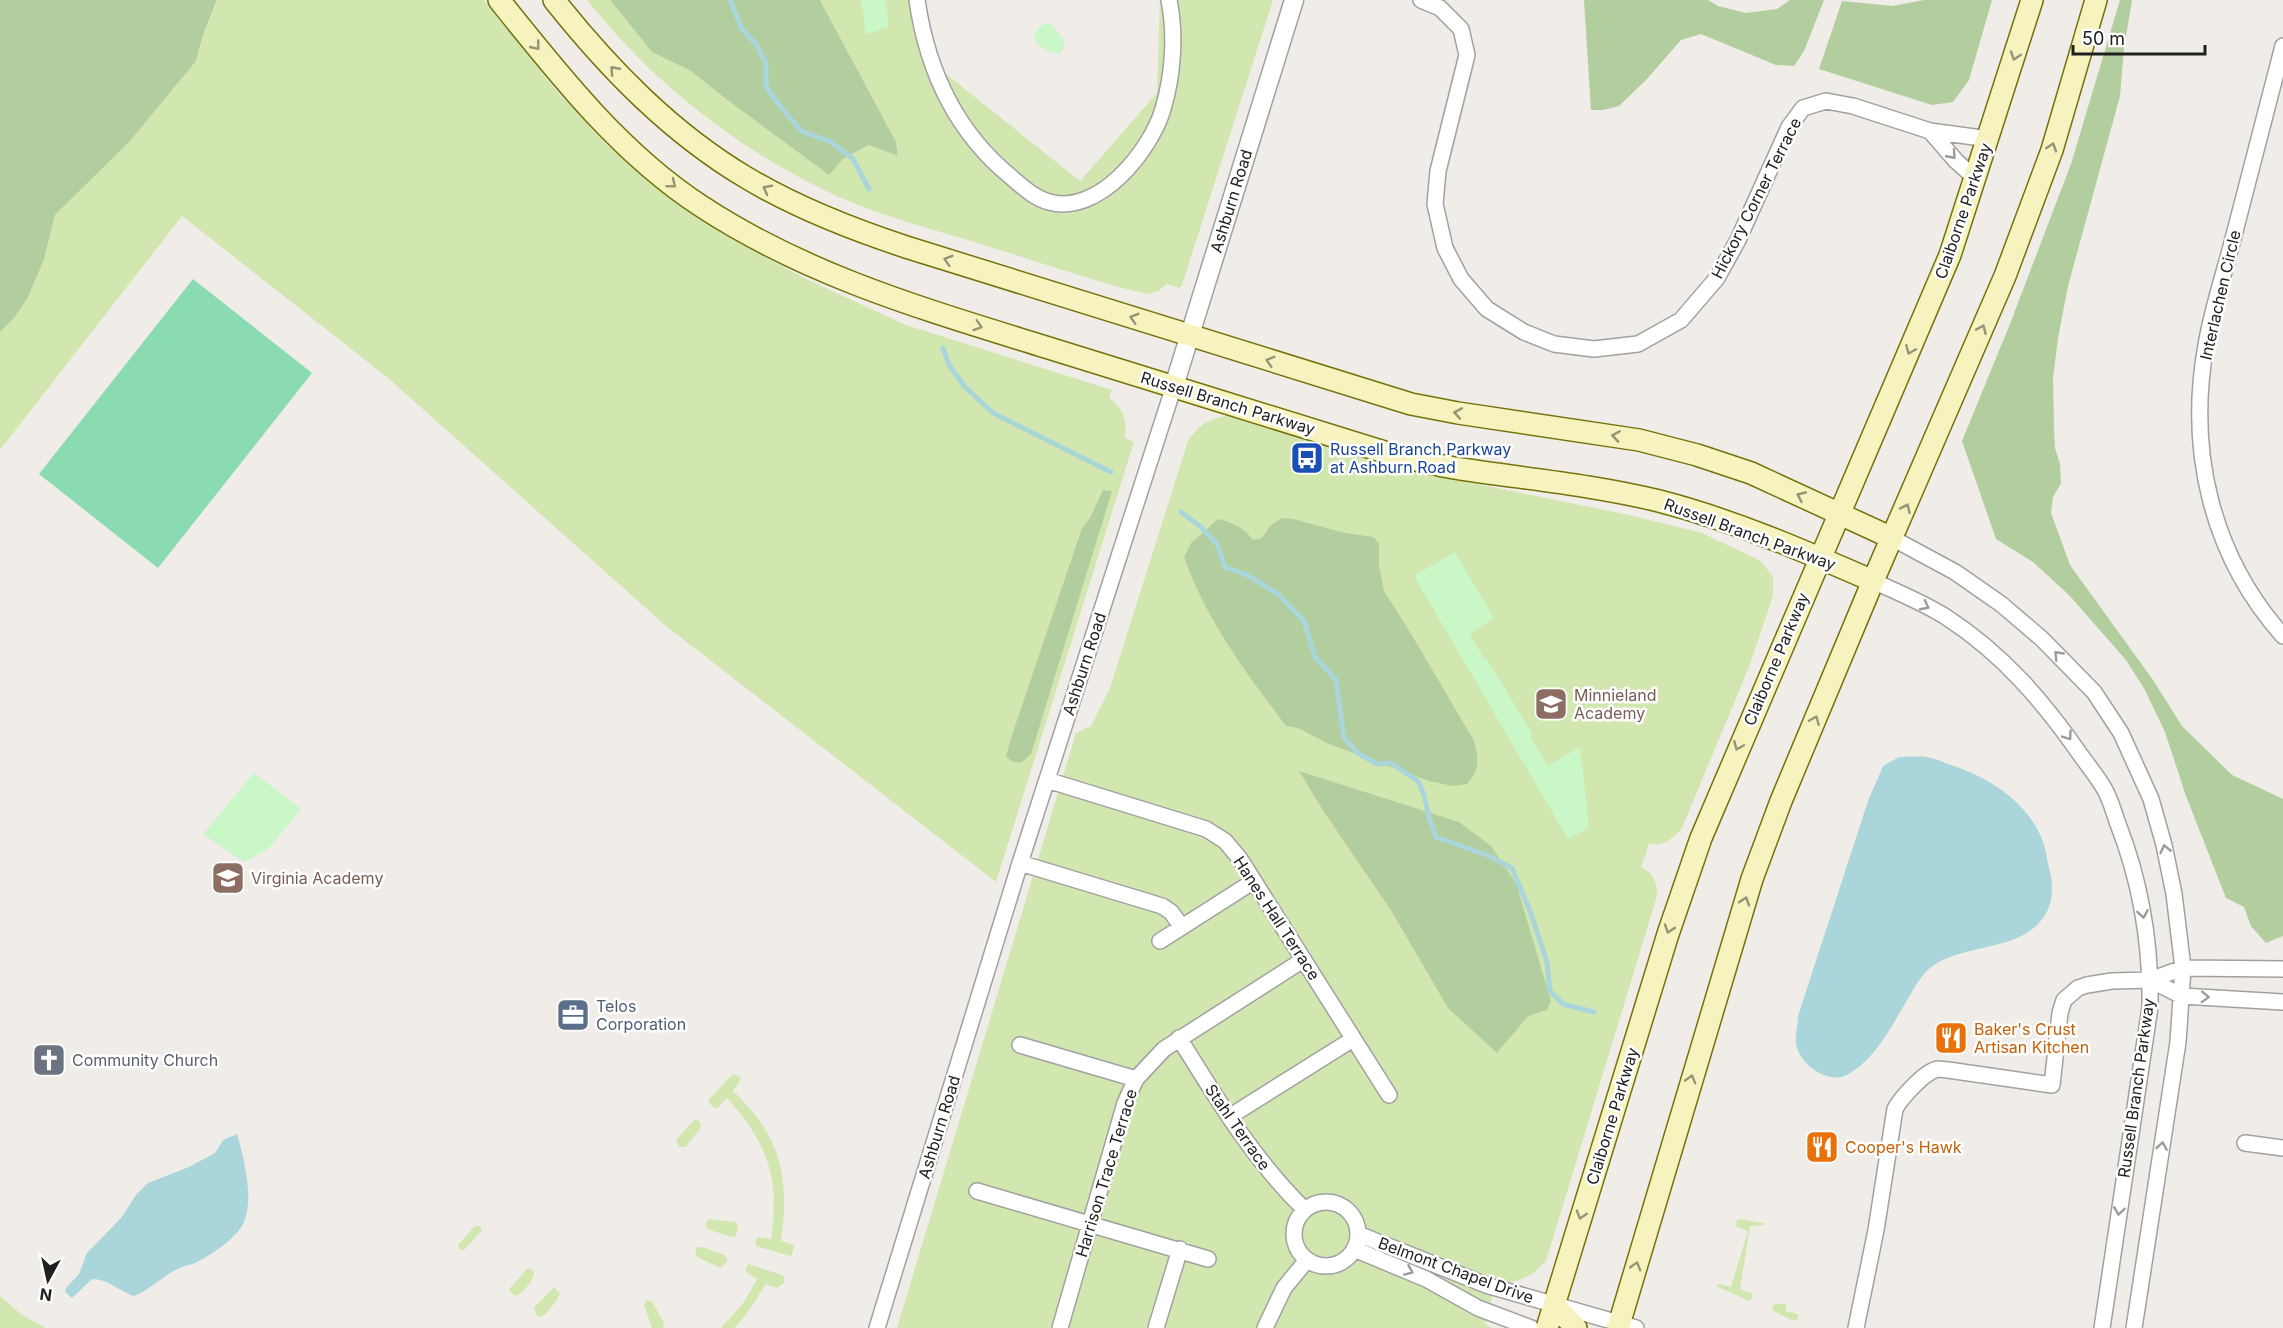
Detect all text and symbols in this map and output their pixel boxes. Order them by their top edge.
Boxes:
scale bar [2073,18,2205,56]
text: 50 m [2082,28,2125,49]
one-way arrow [528,39,539,50]
one-way arrow [2010,50,2022,61]
one-way arrow [610,66,621,77]
street label: Hickory Corner Terrace [1707,114,1805,282]
street label: Claiborne Parkway [1930,140,1996,282]
one-way arrow [2045,142,2057,153]
street label: Ashburn Road [1206,147,1256,255]
one-way arrow [1945,149,1956,159]
one-way arrow [666,177,677,188]
one-way arrow [763,185,773,196]
street label: Interlachen Circle [2195,228,2245,362]
one-way arrow [943,255,954,267]
one-way arrow [1129,313,1140,326]
one-way arrow [972,319,983,331]
one-way arrow [1975,324,1987,335]
one-way arrow [1905,344,1917,355]
one-way arrow [1265,356,1276,368]
street label: Russell Branch Parkway [1138,367,1318,439]
one-way arrow [1454,407,1464,420]
one-way arrow [1611,430,1621,443]
place label: Russell Branch Parkway at Ashburn Road [1330,439,1511,477]
bus stop icon: Russell Branch Parkway at Ashburn Road [1289,440,1325,476]
one-way arrow [1796,491,1807,503]
street label: Russell Branch Parkway [1661,494,1839,574]
one-way arrow [1898,503,1910,514]
street label: Claiborne Parkway [1739,590,1813,728]
one-way arrow [1919,599,1930,610]
street label: Ashburn Road [1058,610,1110,718]
one-way arrow [2054,651,2065,661]
place label: Minnieland Academy [1574,685,1657,723]
school or university icon: Minnieland Academy [1533,686,1569,722]
one-way arrow [1808,715,1820,726]
one-way arrow [2061,730,2072,741]
one-way arrow [1733,740,1745,751]
one-way arrow [2159,844,2172,854]
street label: Hanes Hall Terrace [1229,852,1325,984]
school or university icon: Virginia Academy [210,860,246,896]
place label: Virginia Academy [251,868,383,888]
one-way arrow [1738,896,1750,907]
one-way arrow [2136,908,2149,918]
one-way arrow [1664,923,1677,934]
one-way arrow [2200,990,2209,1003]
place label: Telos Corporation [596,996,686,1034]
office icon: Telos Corporation [555,997,591,1033]
street label: Russell Branch Parkway [2113,997,2159,1179]
place label: Baker's Crust Artisan Kitchen [1974,1019,2089,1057]
restaurant icon: Baker's Crust Artisan Kitchen [1933,1020,1969,1056]
church icon: Community Church [31,1042,67,1078]
street label: Claiborne Parkway [1582,1045,1642,1187]
place label: Community Church [72,1050,218,1070]
street label: Ashburn Road [914,1073,964,1181]
one-way arrow [1684,1074,1696,1085]
street label: Stahl Terrace [1201,1080,1275,1174]
street label: Harrison Trace Terrace [1071,1086,1141,1260]
restaurant icon: Cooper's Hawk [1804,1129,1840,1165]
place label: Cooper's Hawk [1845,1137,1962,1157]
one-way arrow [2156,1141,2168,1150]
one-way arrow [2113,1206,2125,1216]
one-way arrow [1576,1209,1588,1220]
street label: Belmont Chapel Drive [1376,1233,1536,1307]
north arrow [18,1250,78,1310]
one-way arrow [1629,1262,1641,1272]
one-way arrow [1402,1264,1413,1276]
text: N [38,1284,53,1306]

